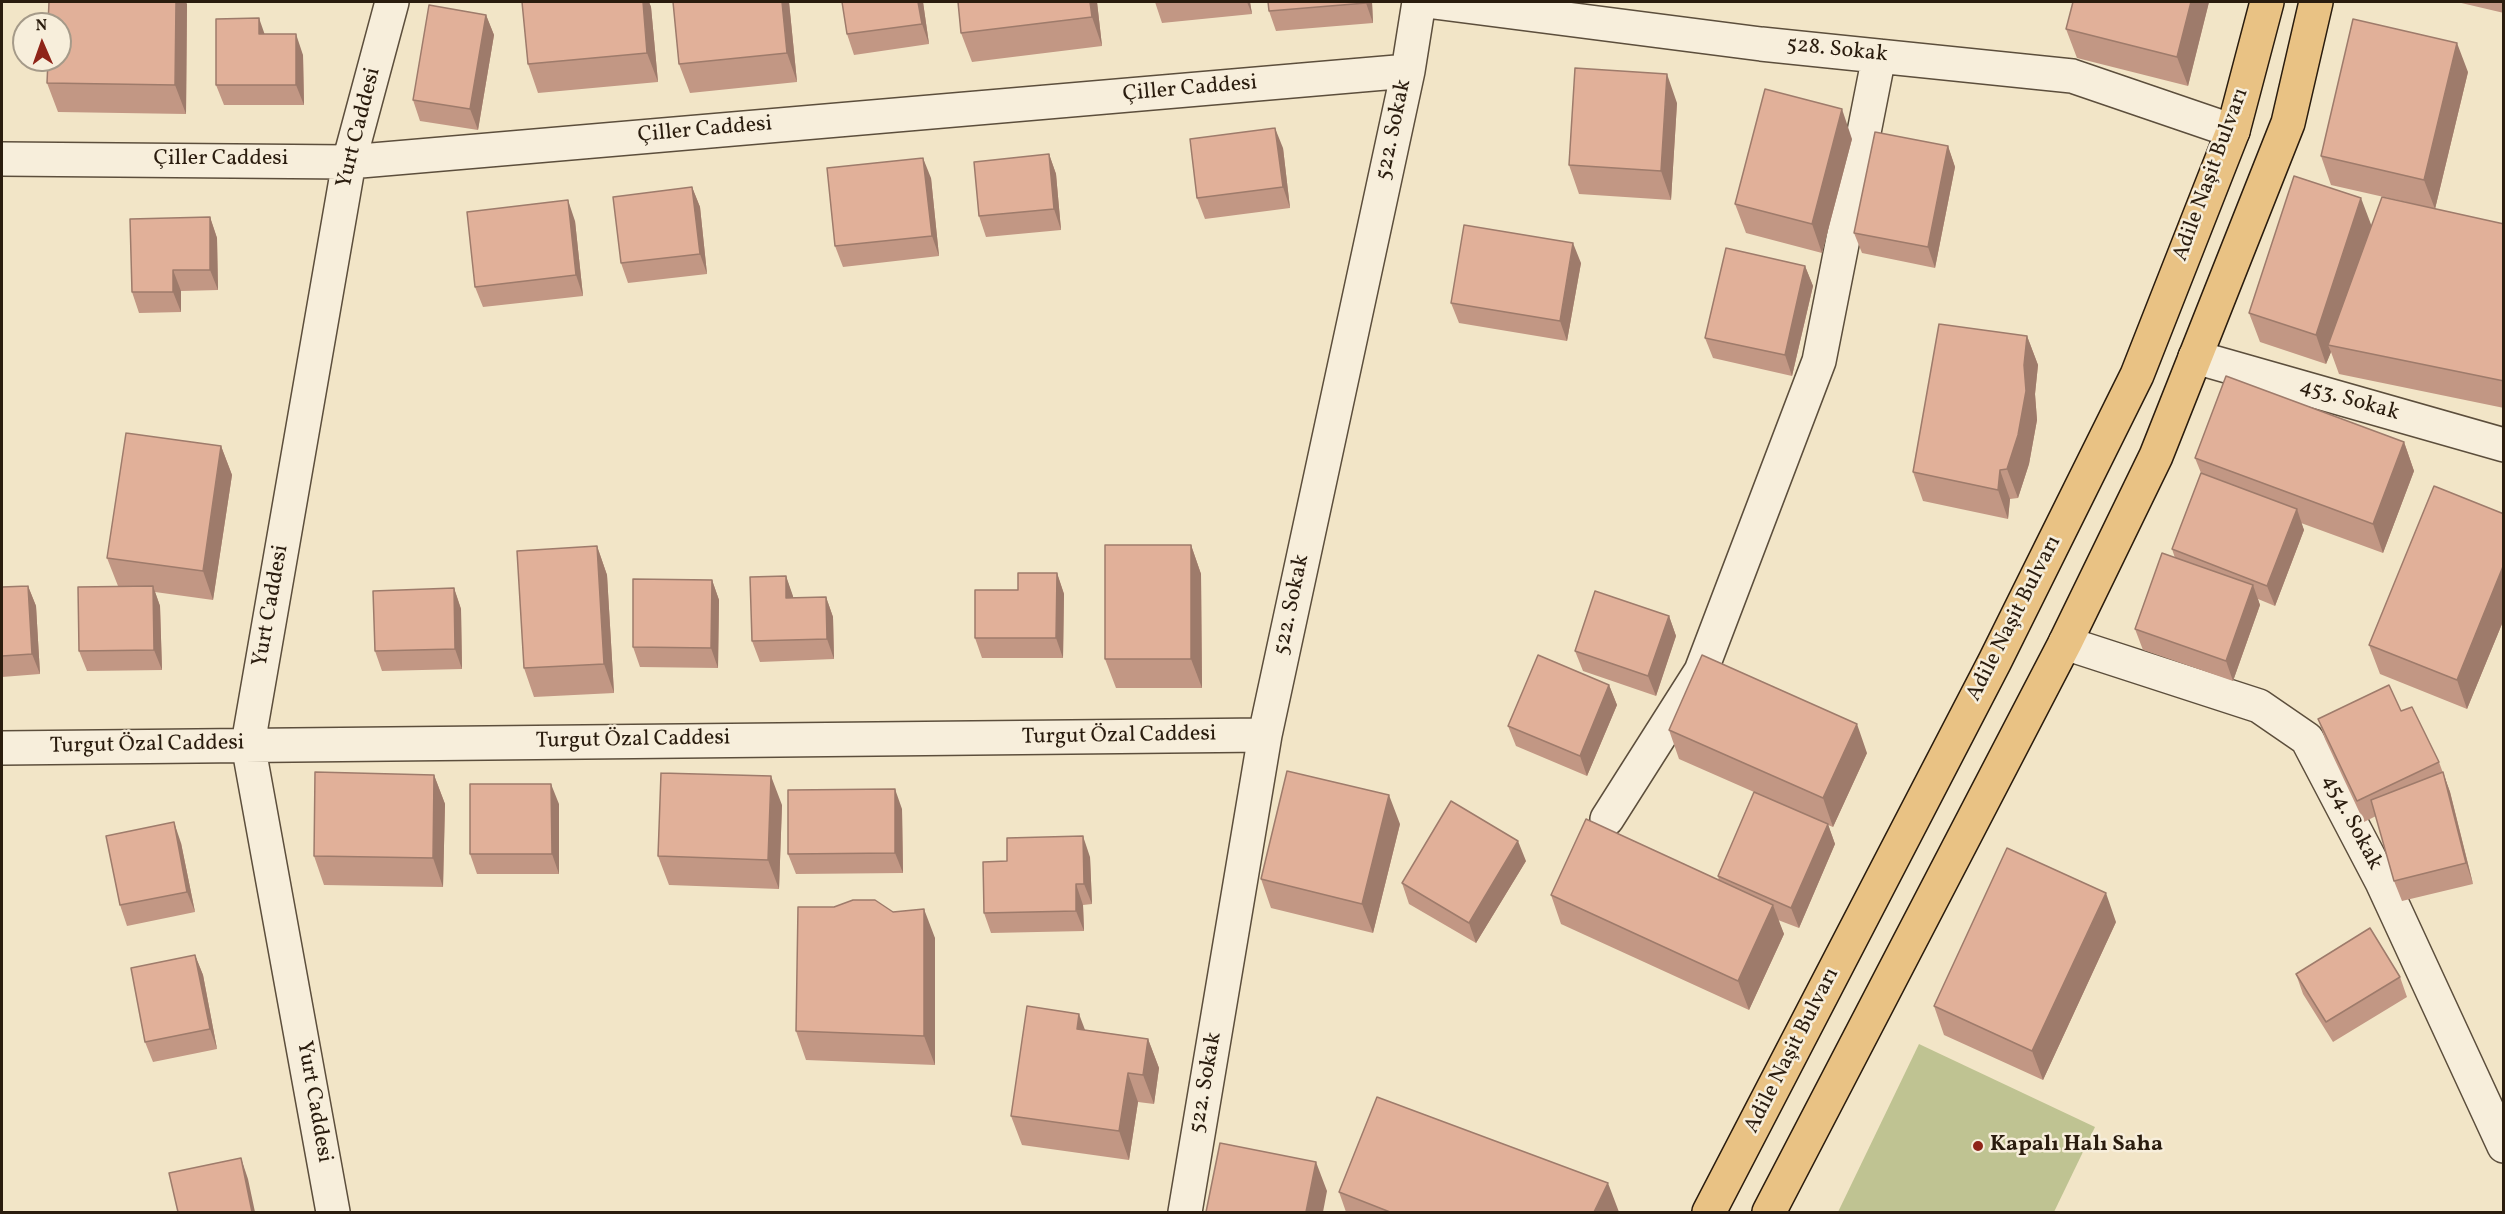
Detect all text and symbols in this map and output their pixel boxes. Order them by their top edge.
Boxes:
north arrow [12,12,72,72]
text: N [35,15,48,37]
street label: 528. Sokak [1785,33,1889,69]
street label: Yurt Caddesi [332,65,388,191]
street label: Çiller Caddesi [1122,71,1258,109]
street label: 522. Sokak [1371,77,1419,183]
street label: Adile Naşit Bulvarı [2168,85,2256,265]
street label: Çiller Caddesi [637,112,773,150]
street label: Çiller Caddesi [154,147,288,173]
street label: 453. Sokak [2296,374,2402,428]
street label: Adile Naşit Bulvarı [1962,532,2068,706]
street label: Yurt Caddesi [248,543,296,669]
street label: 522. Sokak [1269,552,1317,658]
street label: Turgut Özal Caddesi [1021,722,1217,752]
street label: Turgut Özal Caddesi [535,726,731,756]
street label: Turgut Özal Caddesi [49,731,245,761]
street label: 454. Sokak [2315,771,2387,875]
street label: Adile Naşit Bulvarı [1740,964,1846,1138]
street label: 522. Sokak [1185,1030,1229,1136]
street label: Yurt Caddesi [289,1039,337,1165]
place label: Kapalı Halı Saha [1990,1133,2163,1159]
marker: Kapalı Halı Saha [1971,1139,1985,1153]

